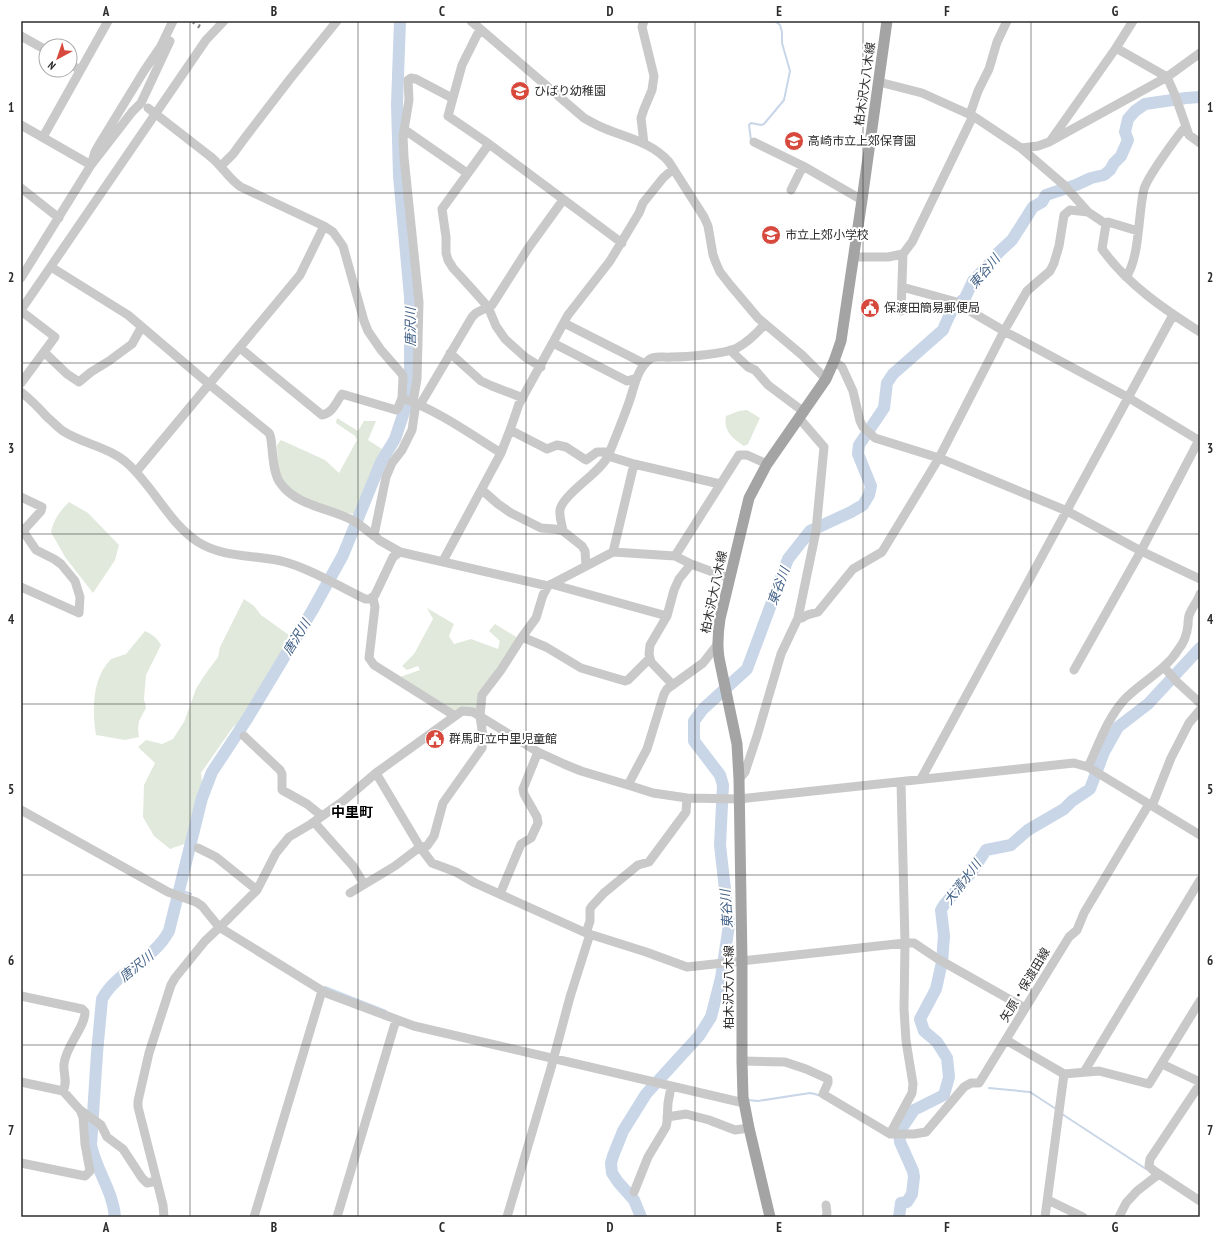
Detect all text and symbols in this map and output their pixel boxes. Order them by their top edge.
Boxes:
text: A [102,3,110,20]
text: B [271,3,277,20]
text: C [439,3,445,20]
text: D [607,3,614,20]
text: E [776,3,782,20]
text: F [944,3,950,20]
text: G [1112,3,1119,20]
north arrow [38,38,78,78]
street label: 柏木沢大八木線 [851,41,878,127]
text: N [45,58,58,73]
school or university icon: ひばり幼稚園 [509,80,531,102]
place label: ひばり幼稚園 [534,83,606,98]
text: 1 [8,99,14,116]
text: 1 [1207,99,1213,116]
school or university icon: 高崎市立上郊保育園 [783,130,805,152]
place label: 高崎市立上郊保育園 [808,133,916,148]
school or university icon: 市立上郊小学校 [760,224,782,246]
place label: 市立上郊小学校 [785,227,869,242]
water label: 東谷川 [965,249,1005,292]
text: 2 [8,269,14,286]
text: 2 [1207,269,1213,286]
public building icon: 保渡田簡易郵便局 [859,297,881,319]
place label: 保渡田簡易郵便局 [884,300,980,315]
water label: 唐沢川 [402,306,419,347]
text: 3 [8,440,14,457]
text: 3 [1207,440,1213,457]
street label: 柏木沢大八木線 [697,549,730,635]
water label: 東谷川 [764,563,794,607]
text: 4 [8,611,15,628]
text: 4 [1207,611,1214,628]
water label: 唐沢川 [279,615,315,658]
public building icon: 群馬町立中里児童館 [424,728,446,750]
place label: 群馬町立中里児童館 [449,731,557,746]
text: 5 [8,781,14,798]
text: 5 [1207,781,1213,798]
district label: 中里町 [331,803,373,821]
water label: 大清水川 [940,855,986,908]
water label: 東谷川 [717,887,736,929]
street label: 柏木沢大八木線 [721,945,736,1029]
street label: 矢原・保渡田線 [997,945,1053,1025]
water label: 唐沢川 [116,946,158,985]
text: 6 [8,952,14,969]
text: 6 [1207,952,1213,969]
text: 7 [8,1122,14,1139]
text: 7 [1207,1122,1213,1139]
text: A [102,1219,110,1236]
text: B [271,1219,277,1236]
text: C [439,1219,445,1236]
text: D [607,1219,614,1236]
text: E [776,1219,782,1236]
text: F [944,1219,950,1236]
text: G [1112,1219,1119,1236]

